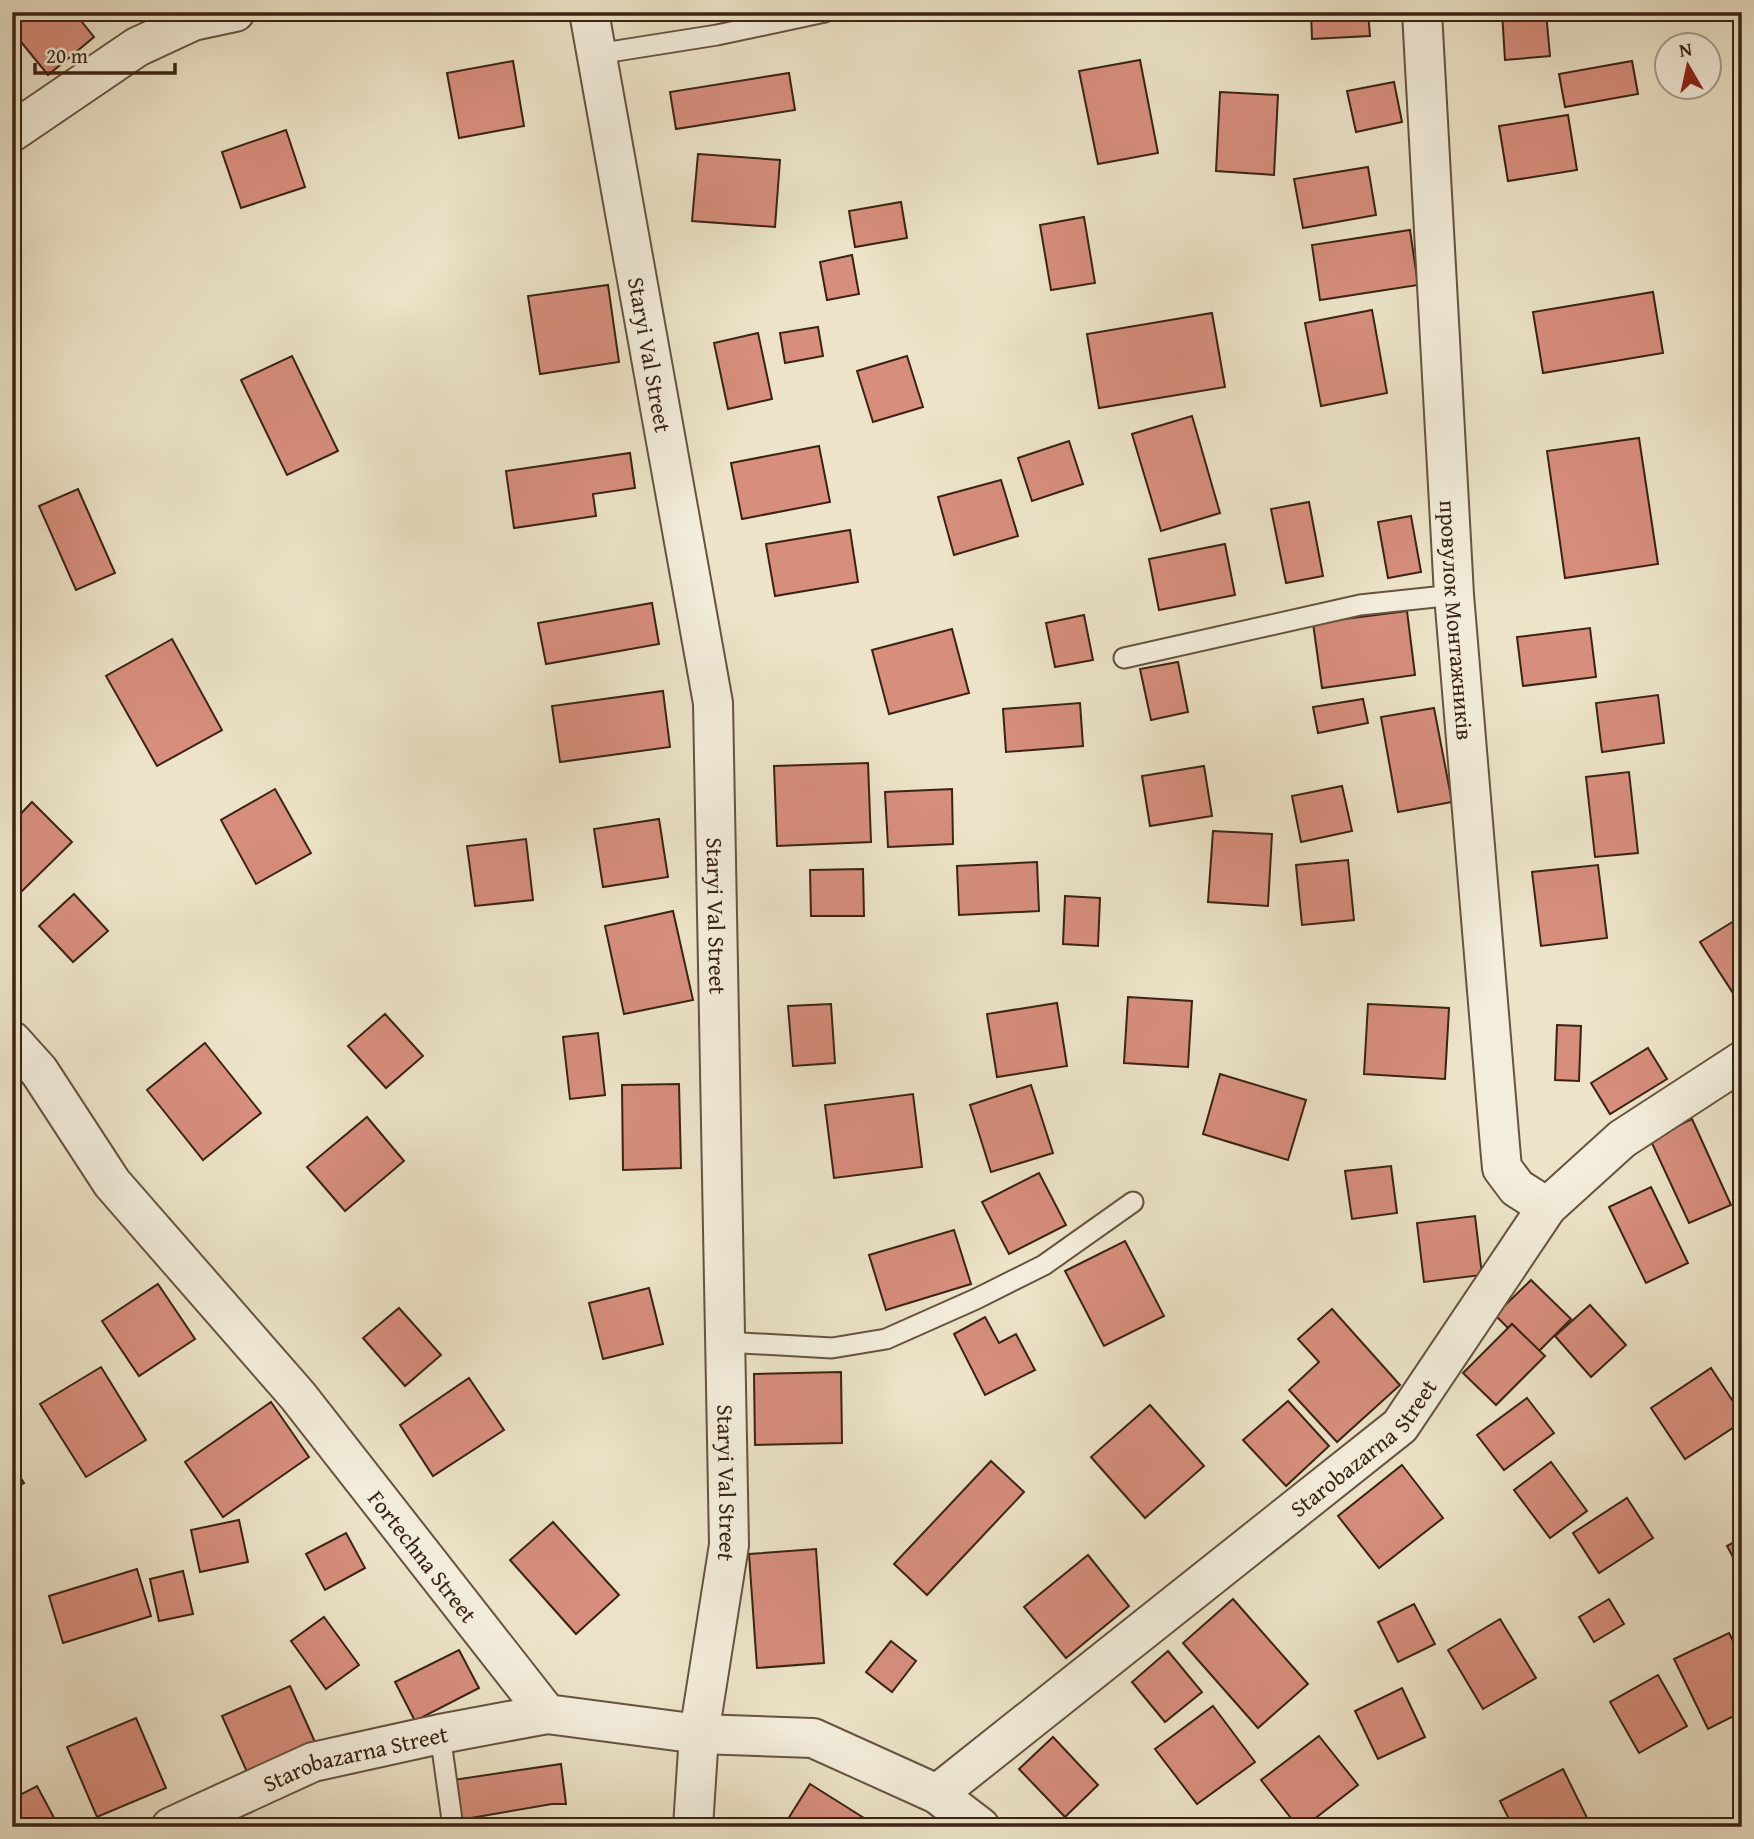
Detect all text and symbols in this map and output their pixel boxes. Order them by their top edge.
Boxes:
scale bar [35,32,175,76]
north arrow [1652,32,1722,102]
text: N [1677,34,1694,64]
text: 20 m [46,40,88,71]
street label: Staryi Val Street [620,274,681,435]
street label: провулок Монтажників [1432,499,1483,741]
street label: Staryi Val Street [699,837,735,995]
street label: Starobazarna Street [1282,1372,1444,1524]
street label: Staryi Val Street [710,1404,746,1564]
street label: Fortechna Street [361,1483,486,1629]
street label: Starobazarna Street [257,1716,450,1799]

